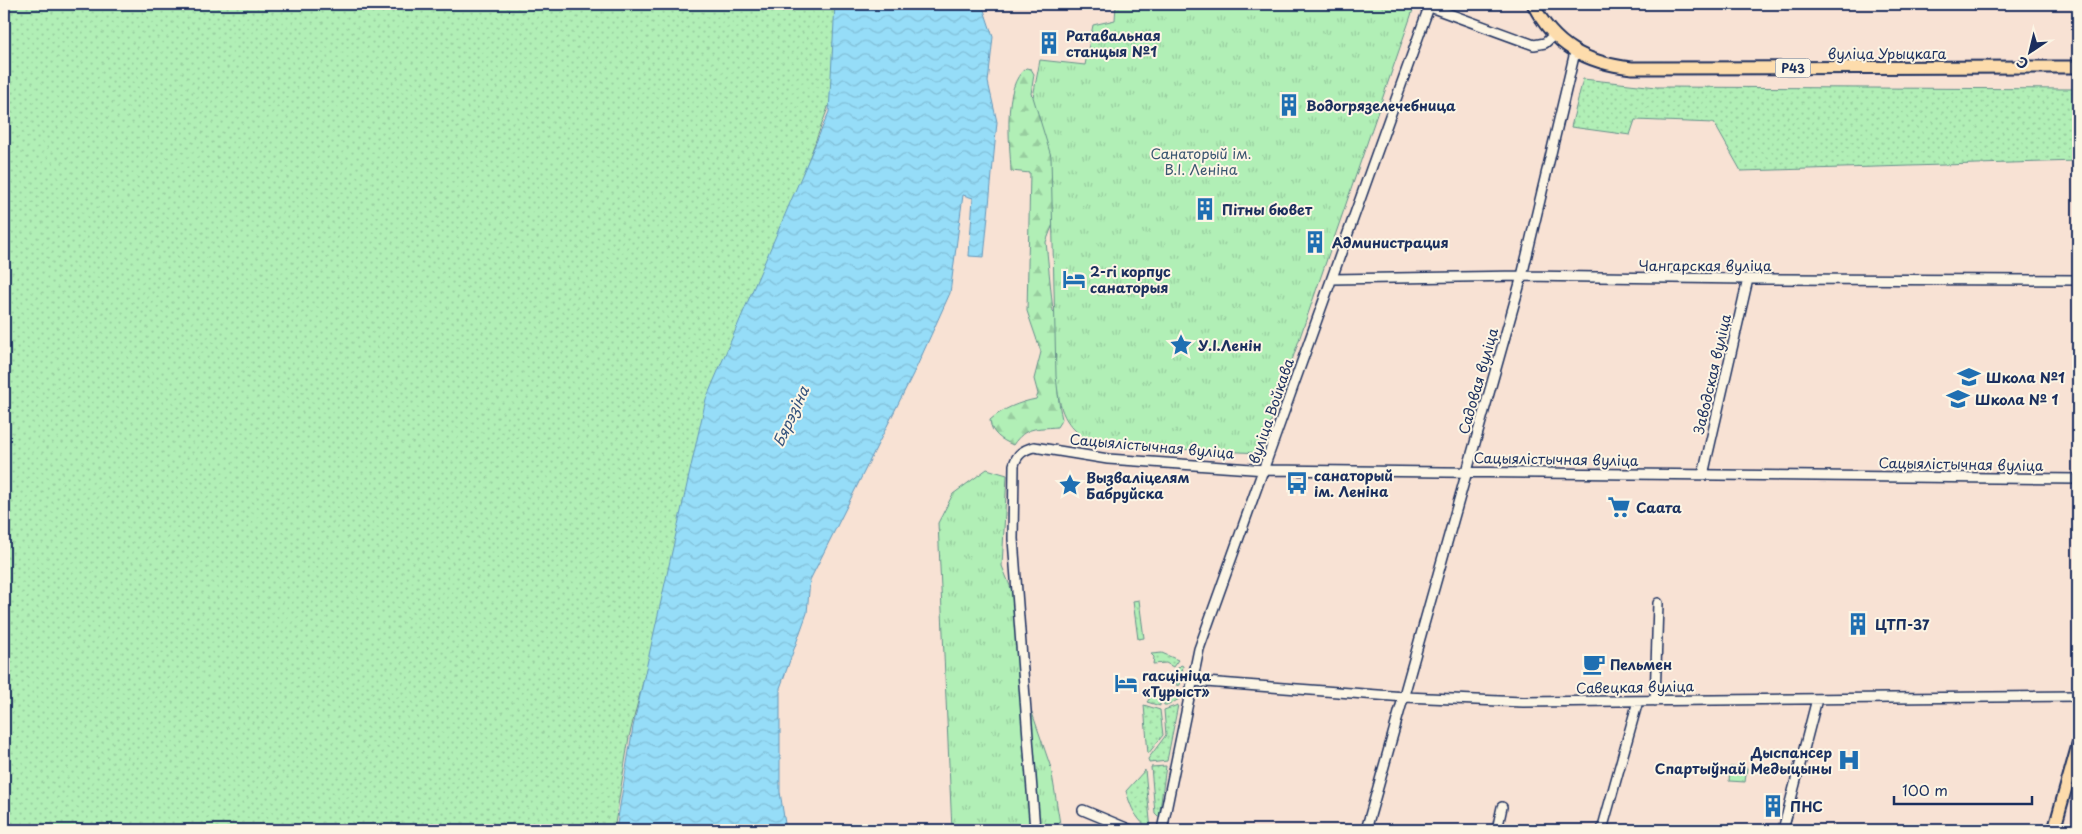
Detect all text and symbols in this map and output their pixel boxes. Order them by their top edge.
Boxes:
place label: Ратавальная станцыя №1 [1066,25,1161,62]
north arrow [2004,28,2054,78]
building icon: Ратавальная станцыя №1 [1036,30,1062,56]
street label: вуліца Урыцкага [1828,43,1947,64]
text: С [2012,51,2033,75]
road number: Р43 [1776,58,1810,78]
building icon: Водогрязелечебница [1276,92,1302,118]
place label: Водогрязелечебница [1306,95,1456,116]
park label: Санаторый ім. В.І. Леніна [1151,143,1251,180]
building icon: Пітны бювет [1192,196,1218,222]
place label: Пітны бювет [1222,199,1313,220]
building icon: Администрация [1302,229,1328,255]
place label: Администрация [1332,232,1449,253]
street label: Чангарская вуліца [1639,255,1772,276]
place label: 2-гі корпус санаторыя [1090,261,1171,298]
hotel icon: 2-гі корпус санаторыя [1061,266,1087,292]
street label: Заводская вуліца [1688,311,1736,436]
street label: Садовая вуліца [1453,325,1503,437]
place icon: У.І.Ленін [1168,332,1194,358]
place label: У.І.Ленін [1198,335,1262,356]
street label: вуліца Войкава [1243,355,1299,467]
school or university icon: Школа №1 [1956,364,1982,390]
place label: Школа №1 [1986,367,2065,388]
water label: Бярэзіна [766,381,814,450]
school or university icon: Школа № 1 [1945,386,1971,412]
place label: Школа № 1 [1975,389,2059,410]
street label: Сацыялістычная вуліца [1069,428,1236,464]
street label: Сацыялістычная вуліца [1473,447,1639,471]
street label: Сацыялістычная вуліца [1878,452,2044,476]
place label: санаторый ім. Леніна [1314,465,1393,502]
place label: Вызваліцелям Бабруйска [1086,467,1189,504]
bus stop icon: санаторый ім. Леніна [1284,470,1310,496]
place icon: Вызваліцелям Бабруйска [1057,472,1083,498]
supermarket icon: Саата [1606,494,1632,520]
place label: Саата [1636,497,1682,518]
building icon: ЦТП-37 [1845,611,1871,637]
place label: ЦТП-37 [1875,614,1930,635]
cafe icon: Пельмен [1581,651,1607,677]
place label: Пельмен [1610,654,1672,675]
place label: гасцініца «Турыст» [1142,665,1212,702]
hotel icon: гасцініца «Турыст» [1113,670,1139,696]
street label: Савецкая вуліца [1576,675,1695,699]
place label: Дыспансер Спартыўнай Медыцыны [1655,742,1832,779]
hospital icon: Дыспансер Спартыўнай Медыцыны [1836,747,1862,773]
scale bar [1894,774,2032,806]
text: 100 m [1902,778,1948,801]
building icon: ПНС [1760,793,1786,819]
place label: ПНС [1790,796,1823,817]

